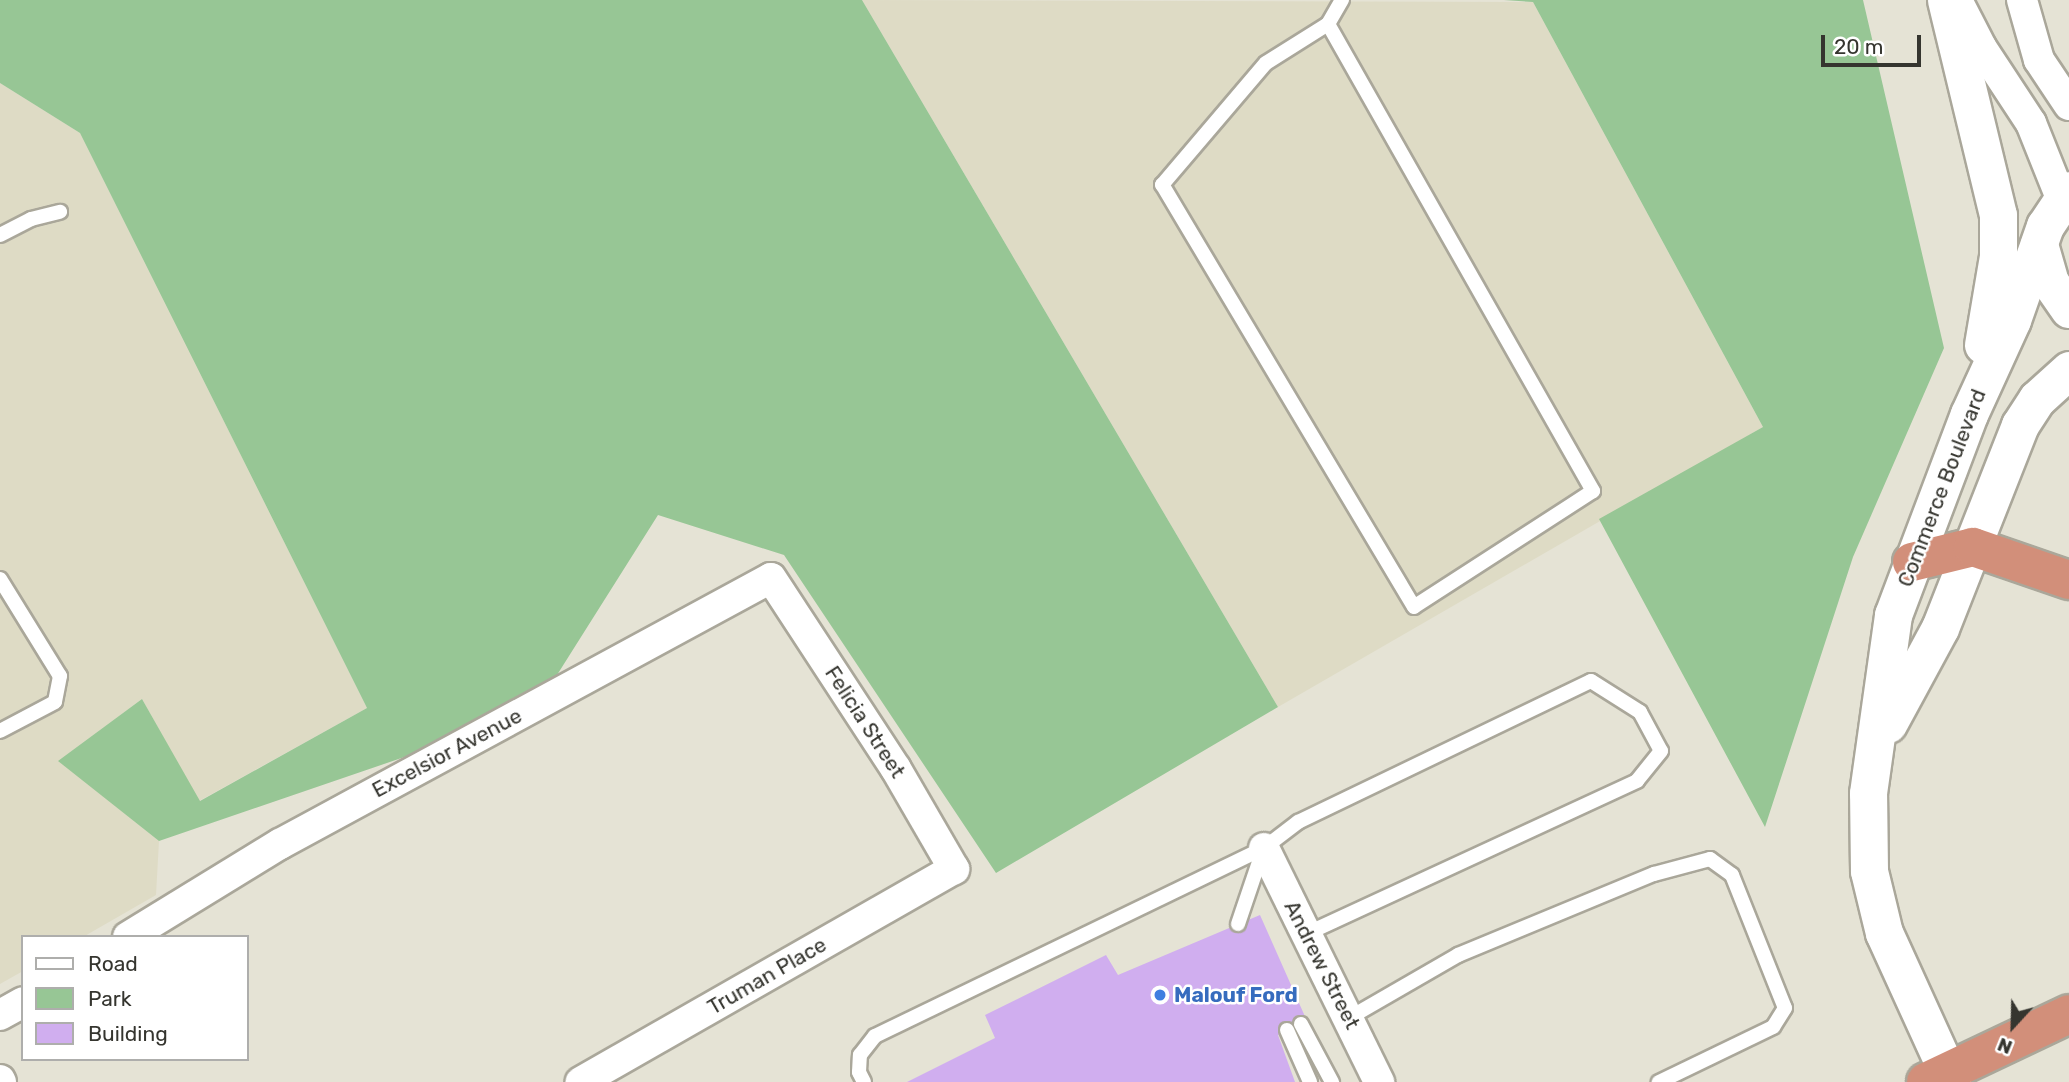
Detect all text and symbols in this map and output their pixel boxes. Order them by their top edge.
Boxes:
scale bar [1824,21,1924,65]
text: 20 m [1834,34,1883,59]
street label: Commerce Boulevard [1893,386,1991,590]
street label: Felicia Street [820,661,910,783]
street label: Excelsior Avenue [367,703,527,803]
street label: Andrew Street [1279,896,1365,1034]
street label: Truman Place [703,932,831,1020]
legend [21,935,248,1061]
text: Road [88,951,138,976]
place label: Malouf Ford [1174,982,1298,1008]
text: Park [88,986,132,1011]
marker: Malouf Ford [1152,987,1168,1003]
north arrow [1978,991,2048,1061]
text: Building [88,1021,168,1046]
text: N [1994,1033,2016,1059]

